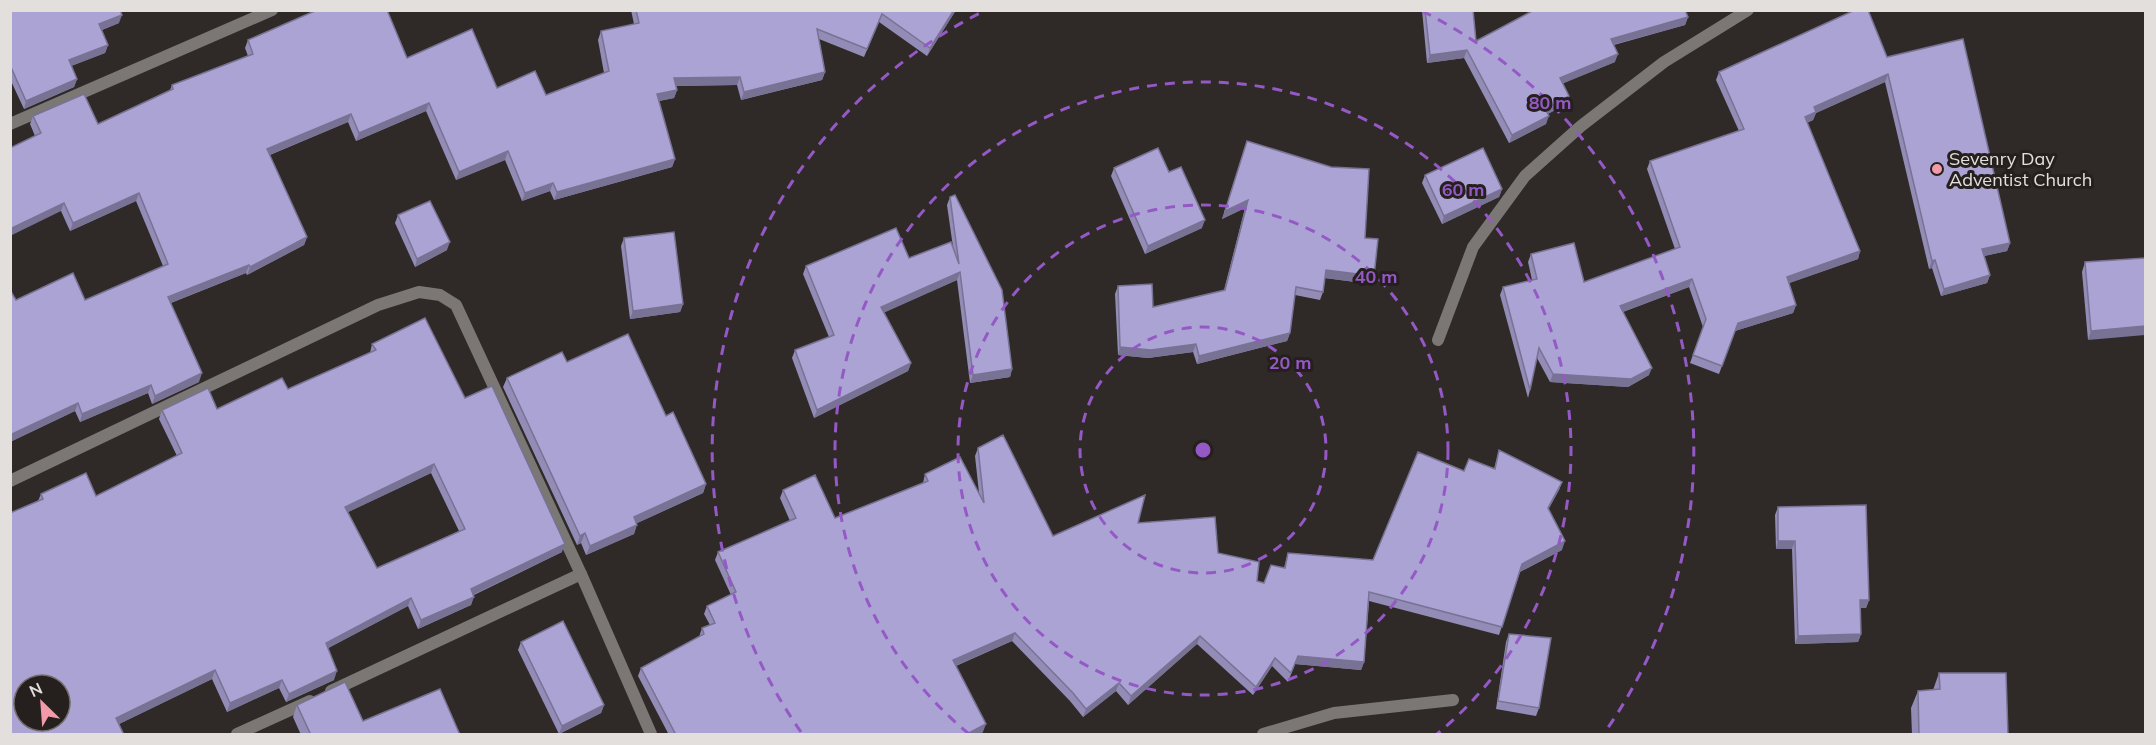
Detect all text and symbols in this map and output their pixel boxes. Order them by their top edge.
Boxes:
text: 80 m [1529,91,1571,114]
place label: Sevenry Day Adventist Church [1949,147,2092,191]
marker: Sevenry Day Adventist Church [1930,162,1944,176]
text: 60 m [1442,178,1484,201]
text: 40 m [1355,265,1397,288]
text: 20 m [1269,351,1311,374]
centre of rings [1193,440,1213,460]
north arrow [12,673,72,733]
text: N [26,678,45,701]

